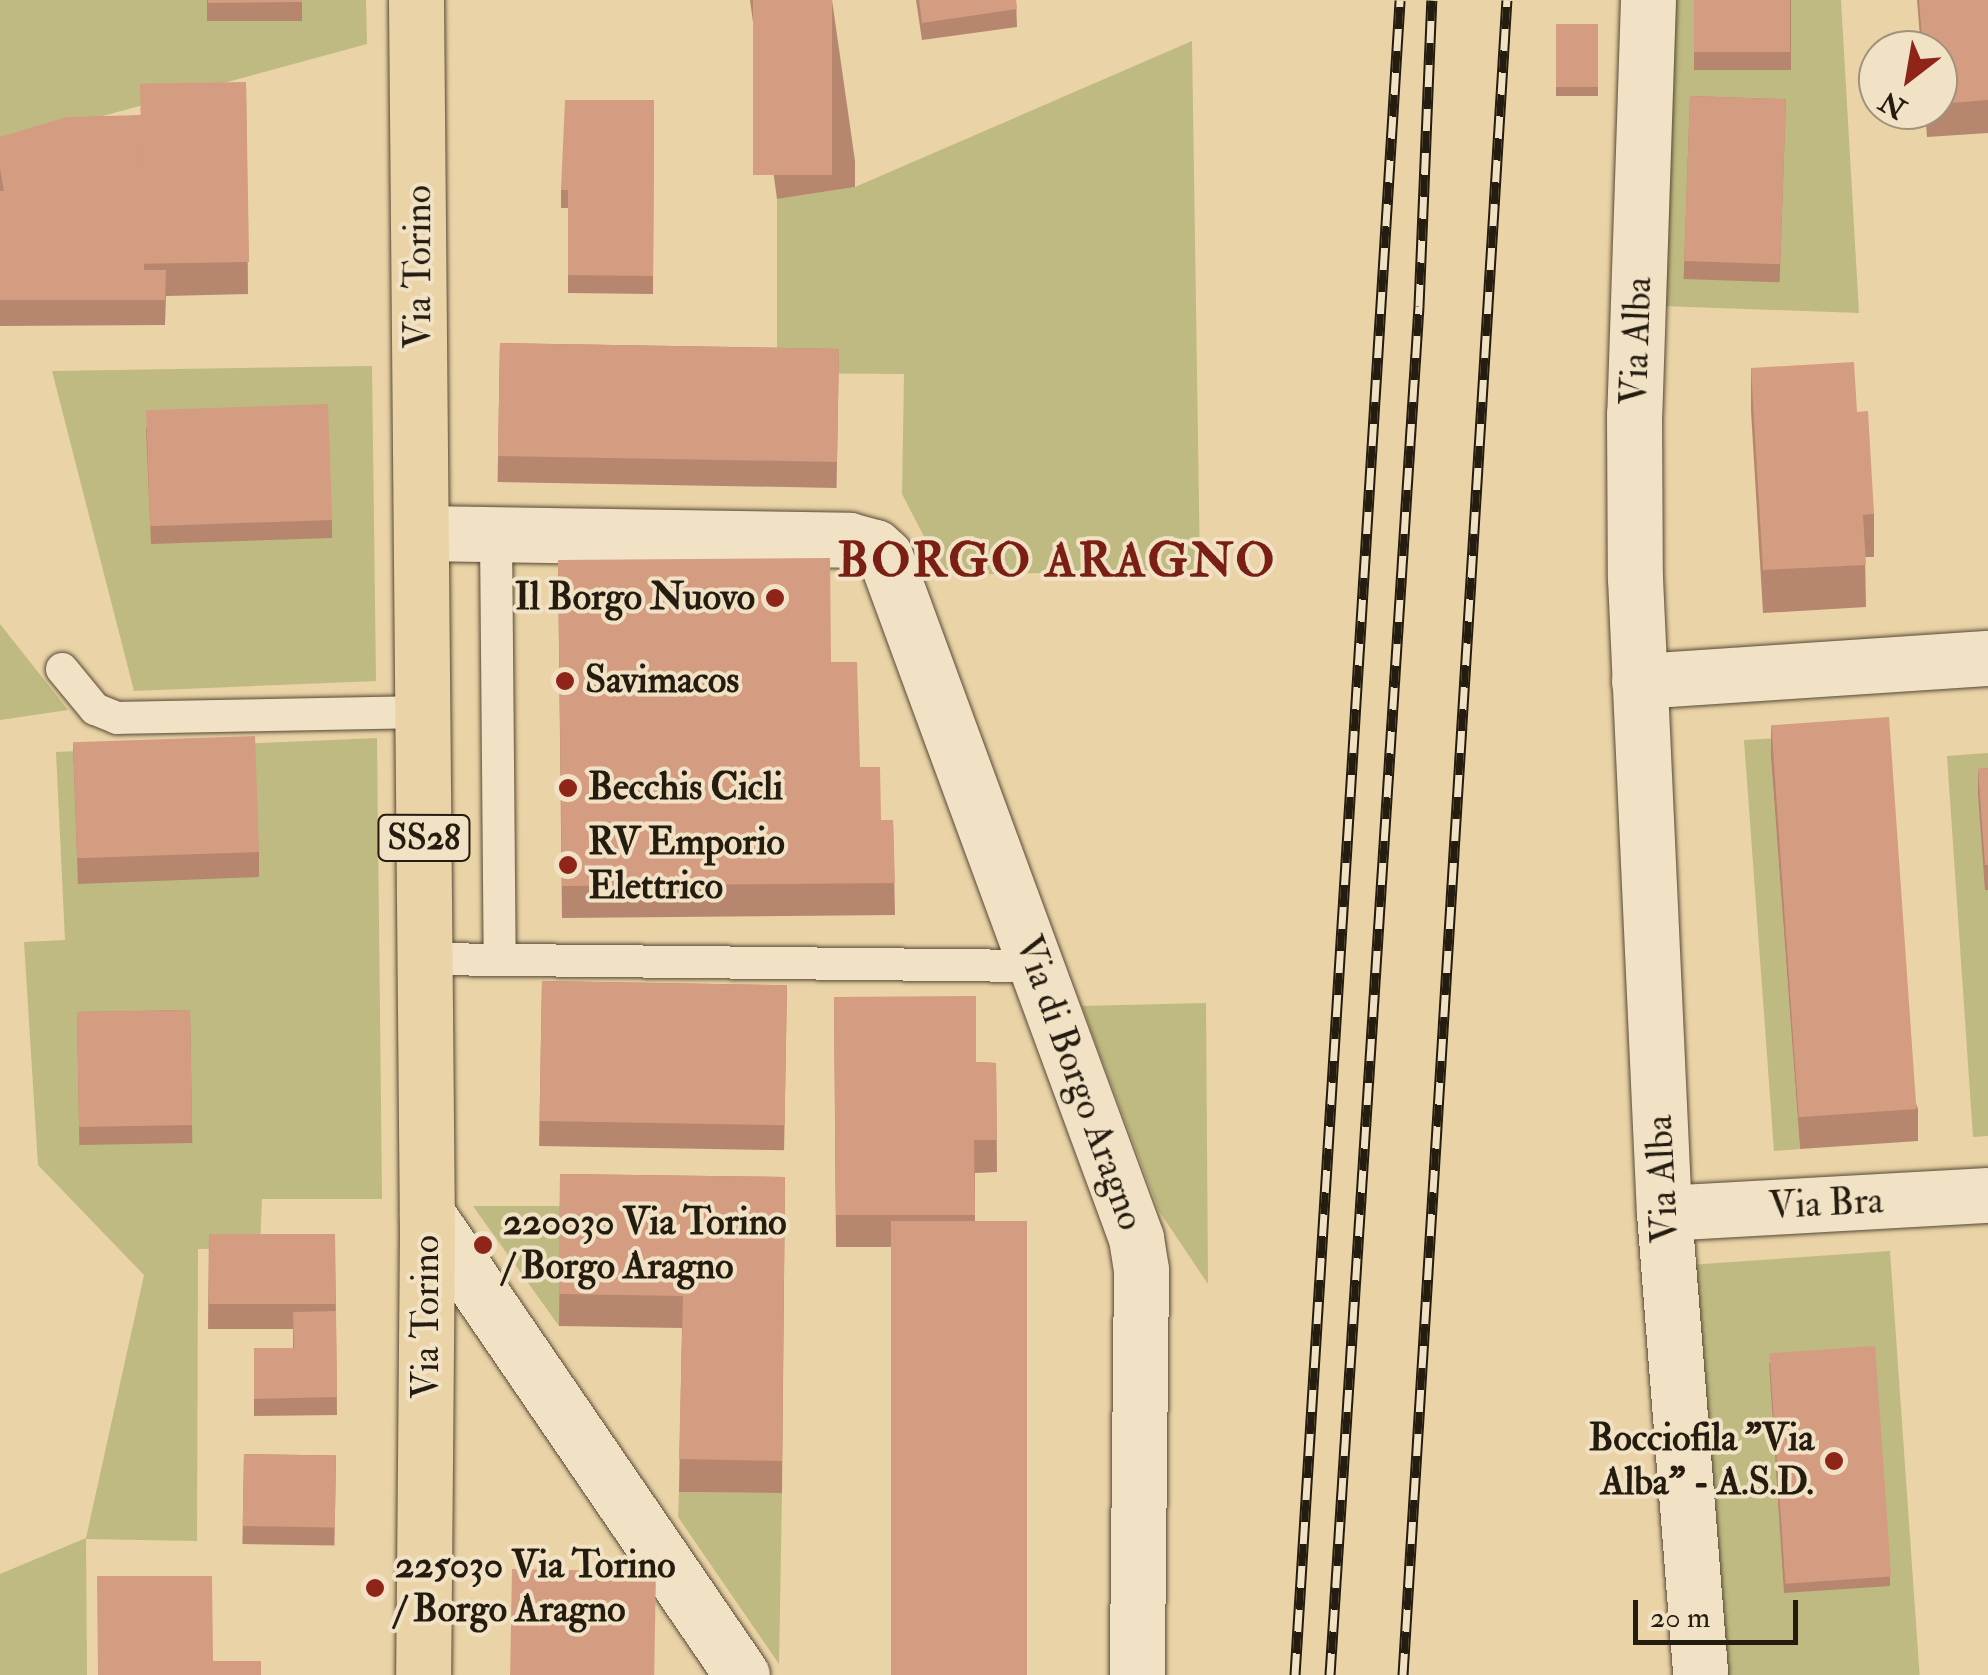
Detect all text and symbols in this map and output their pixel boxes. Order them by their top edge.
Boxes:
north arrow [1858,30,1958,130]
text: N [1874,83,1913,126]
street label: Via Torino [396,185,442,349]
street label: Via Alba [1612,276,1662,406]
district label: BORGO ARAGNO [837,533,1277,591]
place label: Il Borgo Nuovo [515,575,755,621]
marker: Il Borgo Nuovo [764,587,786,609]
place label: Savimacos [585,658,739,704]
marker: Savimacos [554,670,576,692]
place label: Becchis Cicli [588,765,783,811]
marker: Becchis Cicli [557,777,579,799]
road number: SS28 [376,808,472,868]
place label: RV Emporio Elettrico [588,820,785,909]
marker: RV Emporio Elettrico [557,854,579,876]
street label: Via di Borgo Aragno [1005,930,1153,1236]
street label: Via Alba [1637,1114,1689,1244]
street label: Via Bra [1767,1178,1885,1230]
place label: 220030 Via Torino / Borgo Aragno [503,1200,787,1290]
marker: 220030 Via Torino / Borgo Aragno [472,1234,494,1256]
street label: Via Torino [404,1235,450,1399]
place label: Bocciofila "Via Alba" - A.S.D. [1589,1416,1814,1506]
marker: Bocciofila "Via Alba" - A.S.D. [1823,1450,1845,1472]
place label: 225030 Via Torino / Borgo Aragno [395,1543,675,1632]
marker: 225030 Via Torino / Borgo Aragno [364,1577,386,1599]
scale bar [1638,1580,1803,1642]
text: 20 m [1650,1599,1710,1636]

